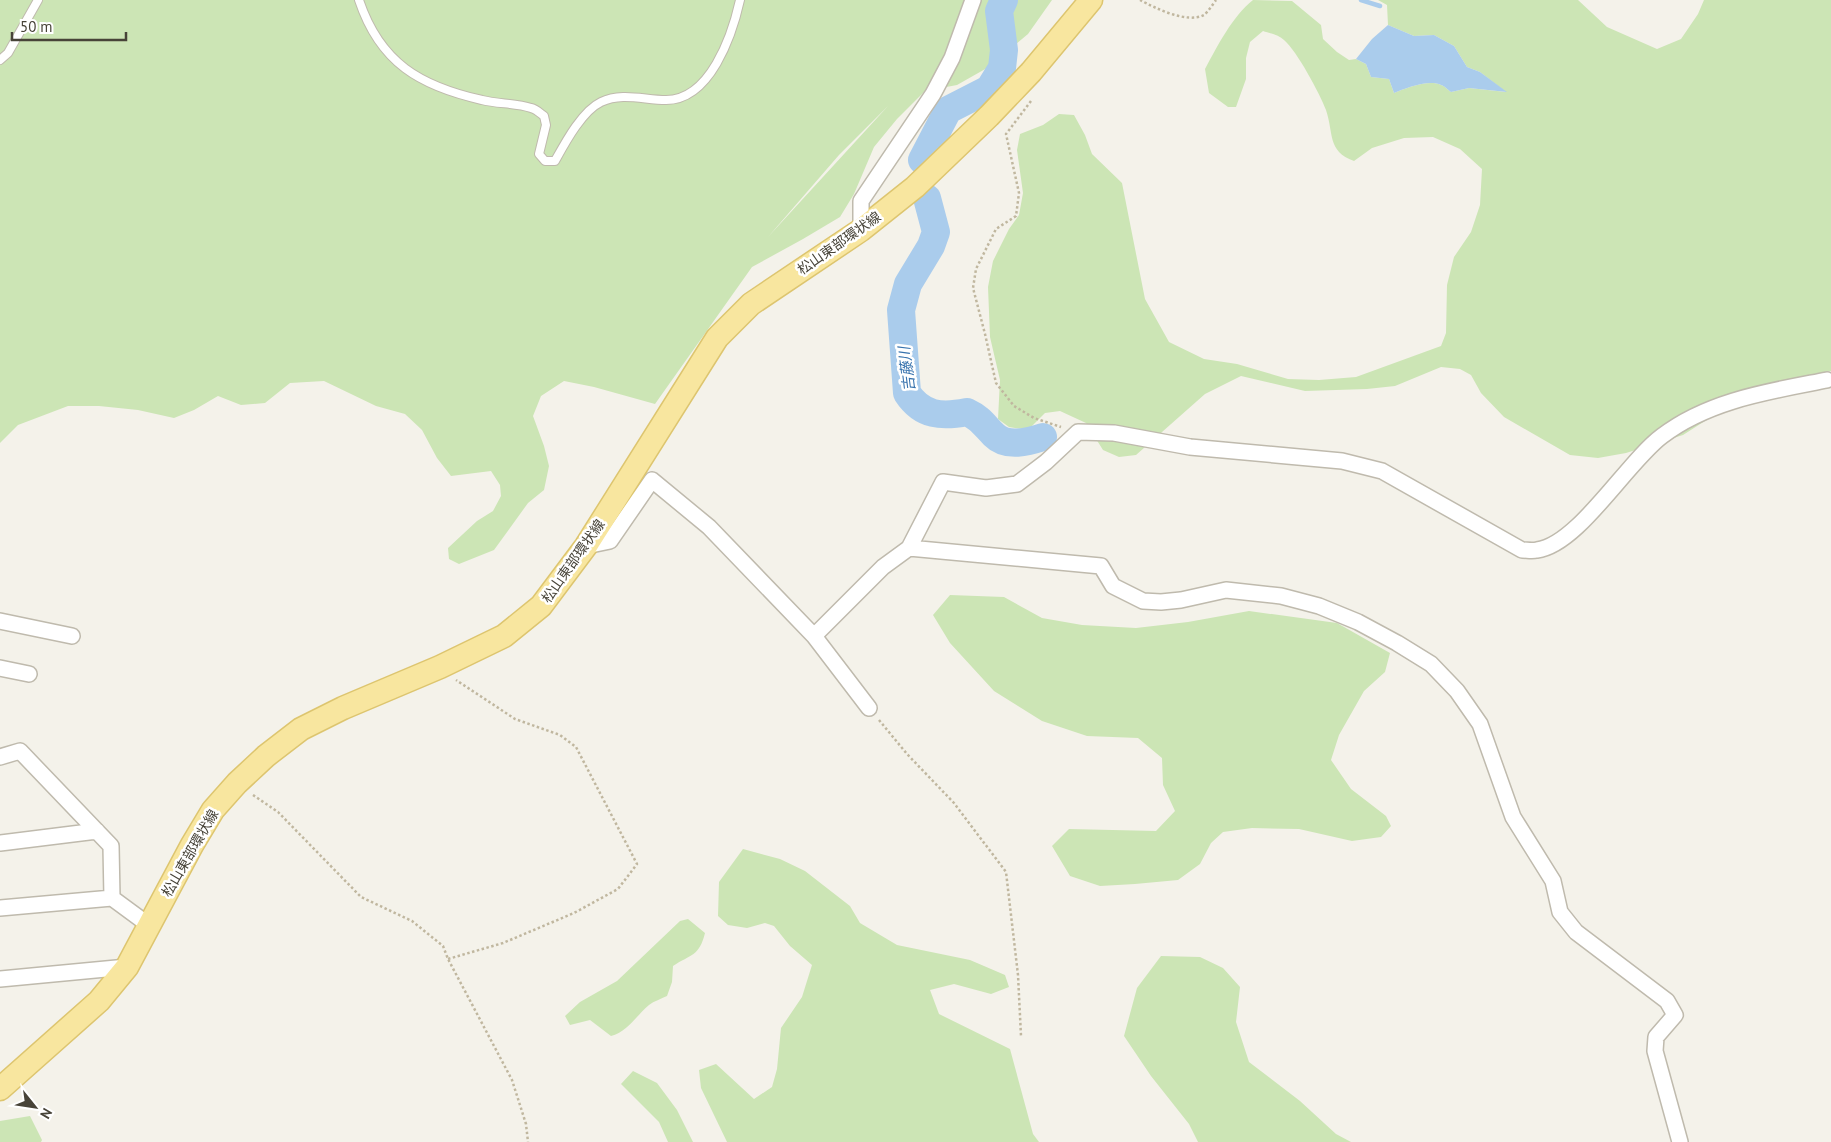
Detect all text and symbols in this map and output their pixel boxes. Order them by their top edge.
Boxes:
scale bar [12,10,126,42]
text: 50 m [20,17,53,36]
street label: 松山東部環状線 [794,208,884,278]
water label: 吉藤川 [894,344,919,393]
street label: 松山東部環状線 [538,516,608,606]
street label: 松山東部環状線 [158,806,222,900]
north arrow [10,1082,60,1132]
text: N [36,1105,56,1122]

